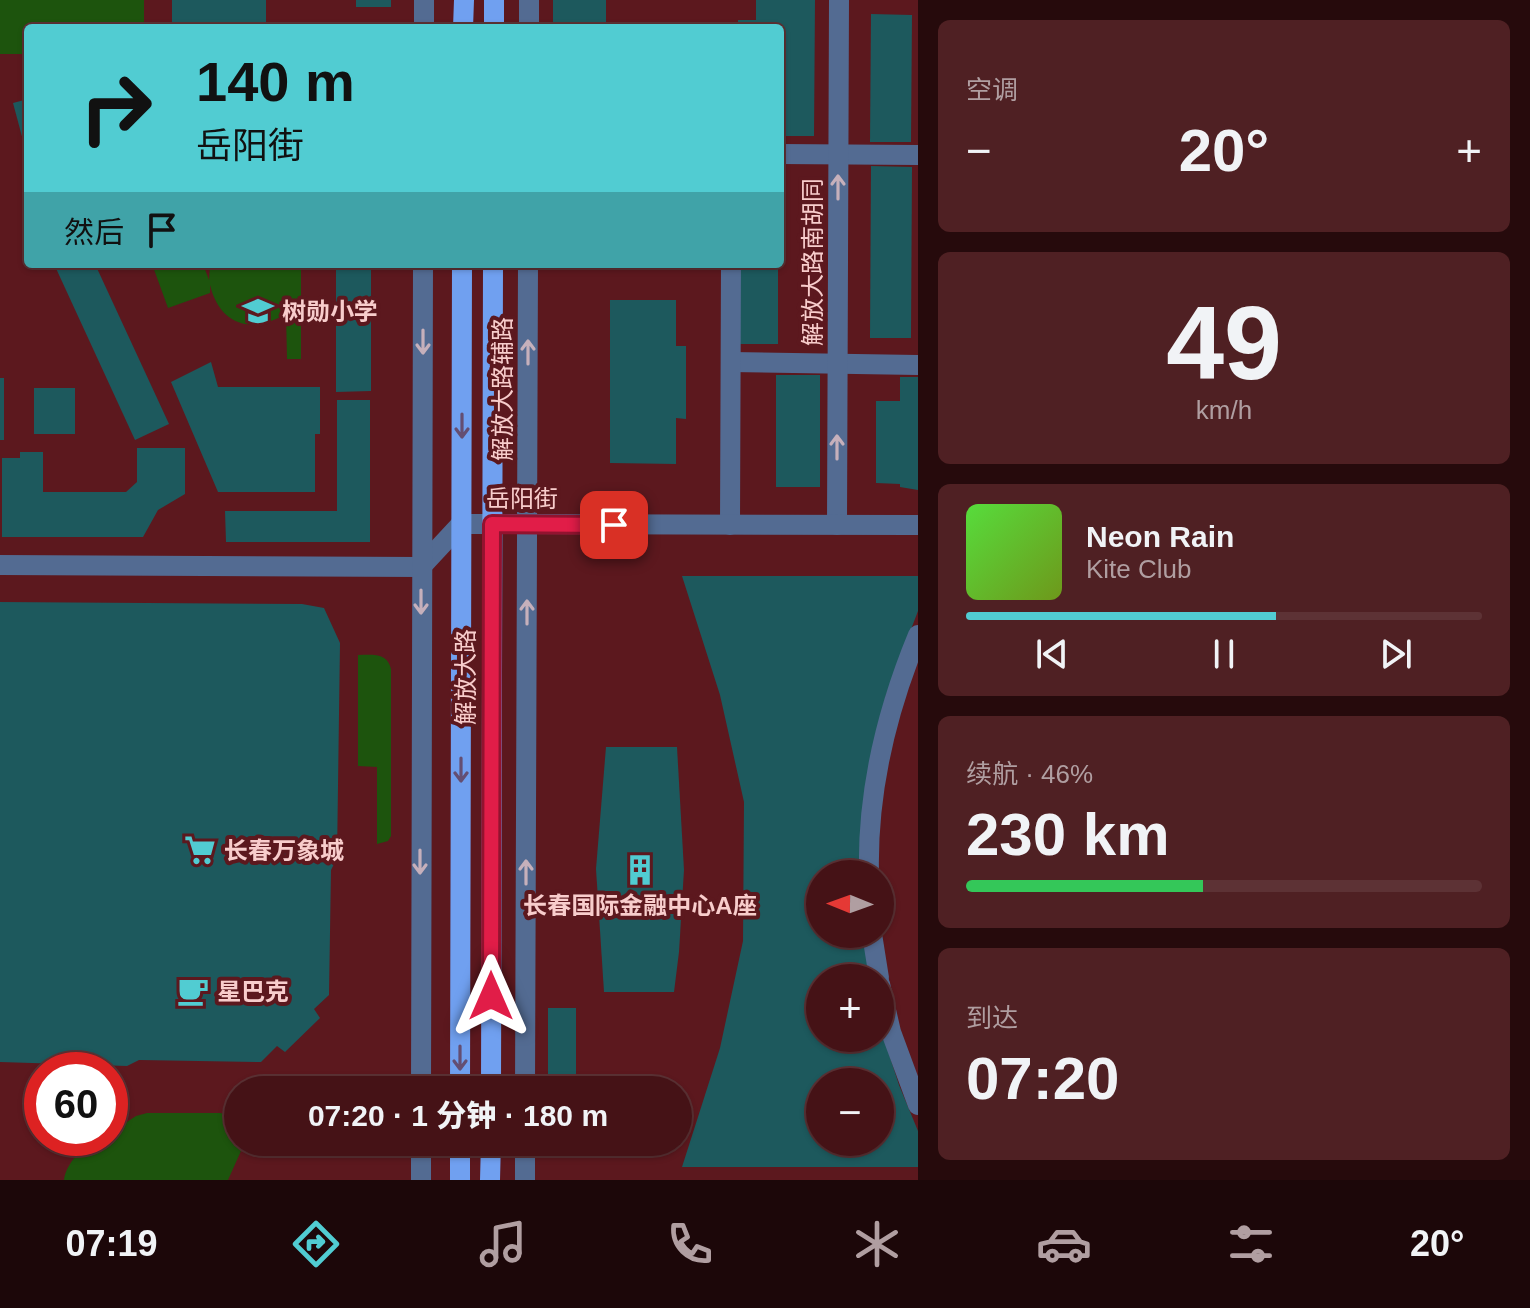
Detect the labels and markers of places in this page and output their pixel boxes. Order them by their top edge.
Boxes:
school or university icon: 树勋小学 [241,294,275,328]
place label: 树勋小学 [282,298,378,325]
pin [580,491,648,559]
supermarket icon: 长春万象城 [183,833,217,867]
place label: 长春万象城 [224,837,344,864]
building icon: 长春国际金融中心A座 [623,853,657,887]
place label: 长春国际金融中心A座 [523,892,757,919]
cafe icon: 星巴克 [176,974,210,1008]
place label: 星巴克 [217,978,289,1005]

